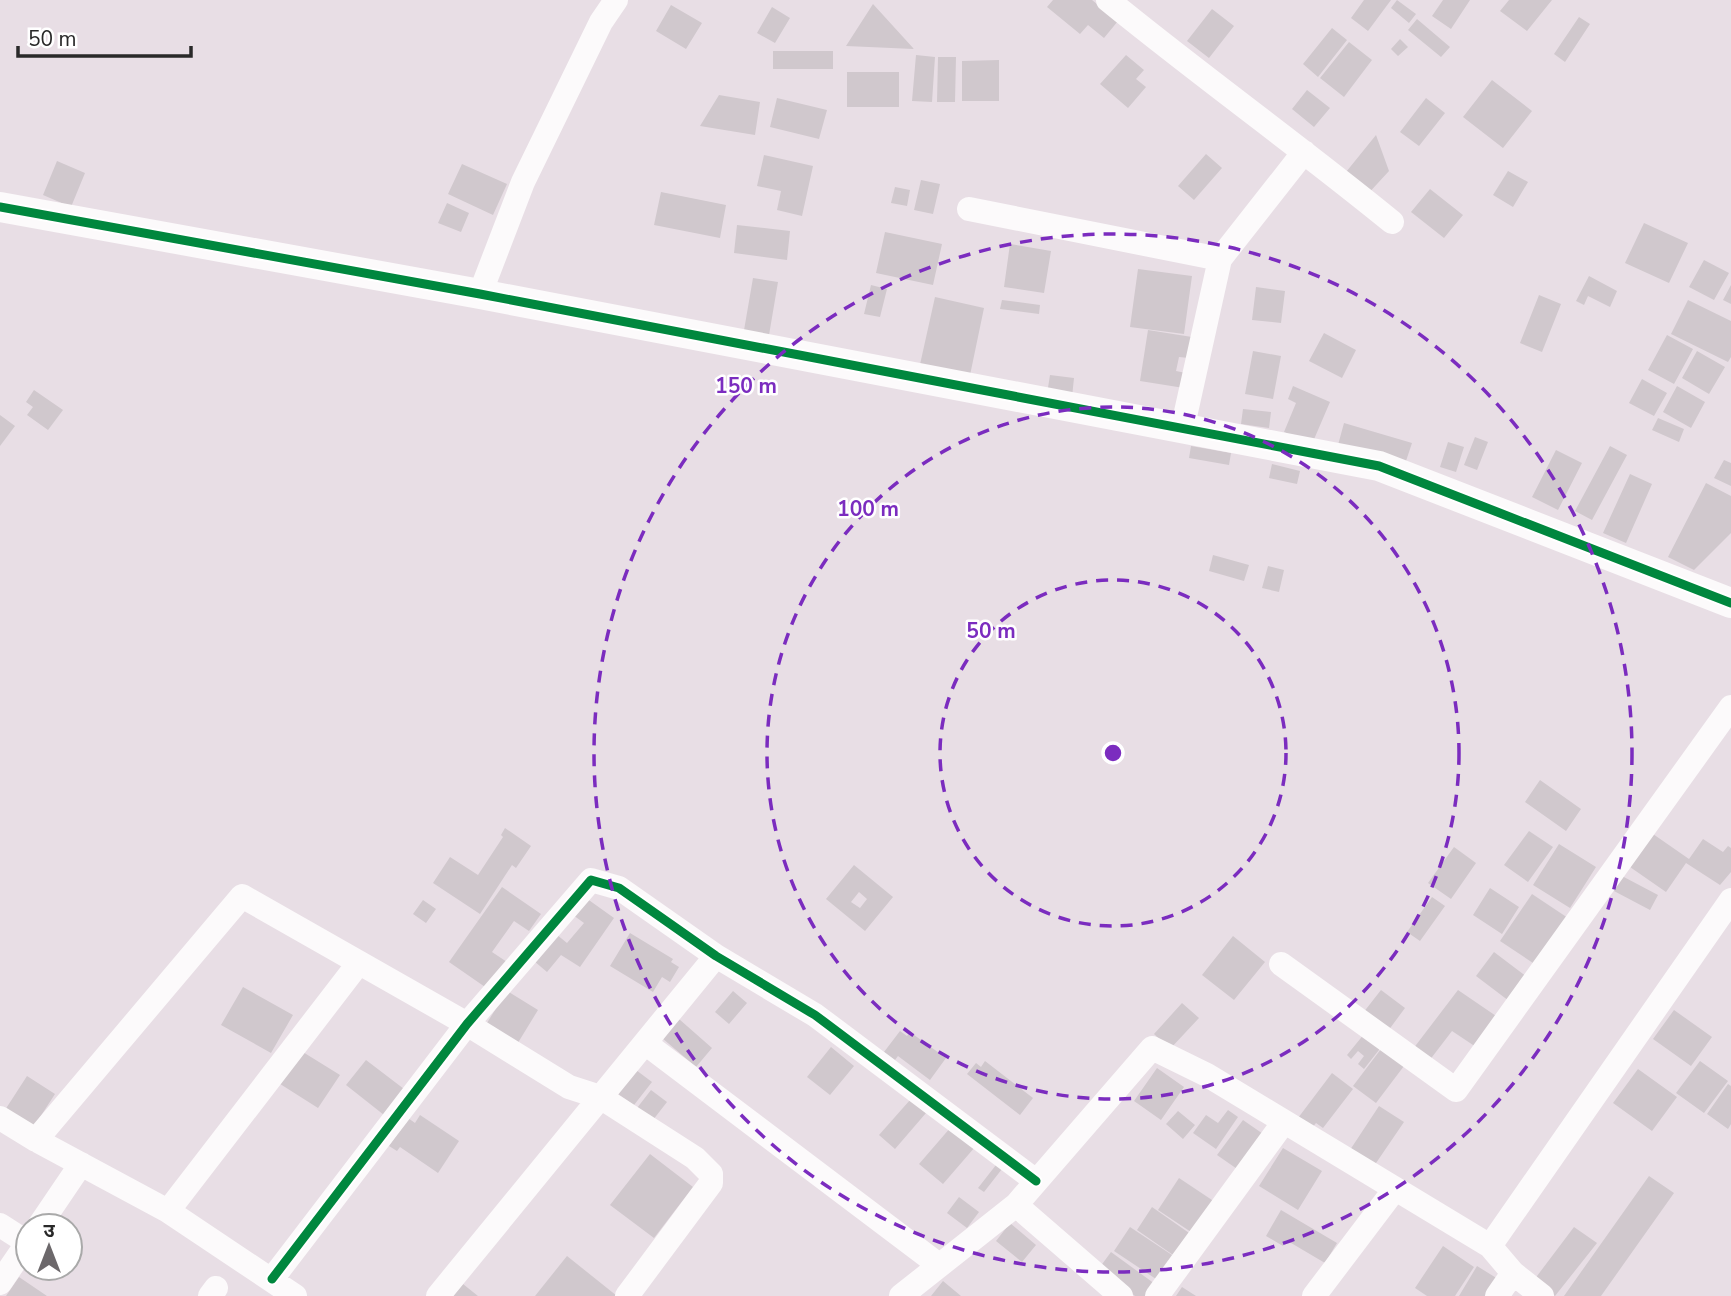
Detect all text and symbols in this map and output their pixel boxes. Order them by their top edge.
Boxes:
scale bar [18,14,191,58]
text: 50 m [28,25,77,53]
text: 150 m [715,372,777,400]
text: 100 m [837,495,899,523]
text: 50 m [966,617,1016,645]
centre of rings [1101,741,1125,765]
north arrow [14,1212,84,1282]
text: उ [43,1218,55,1244]

